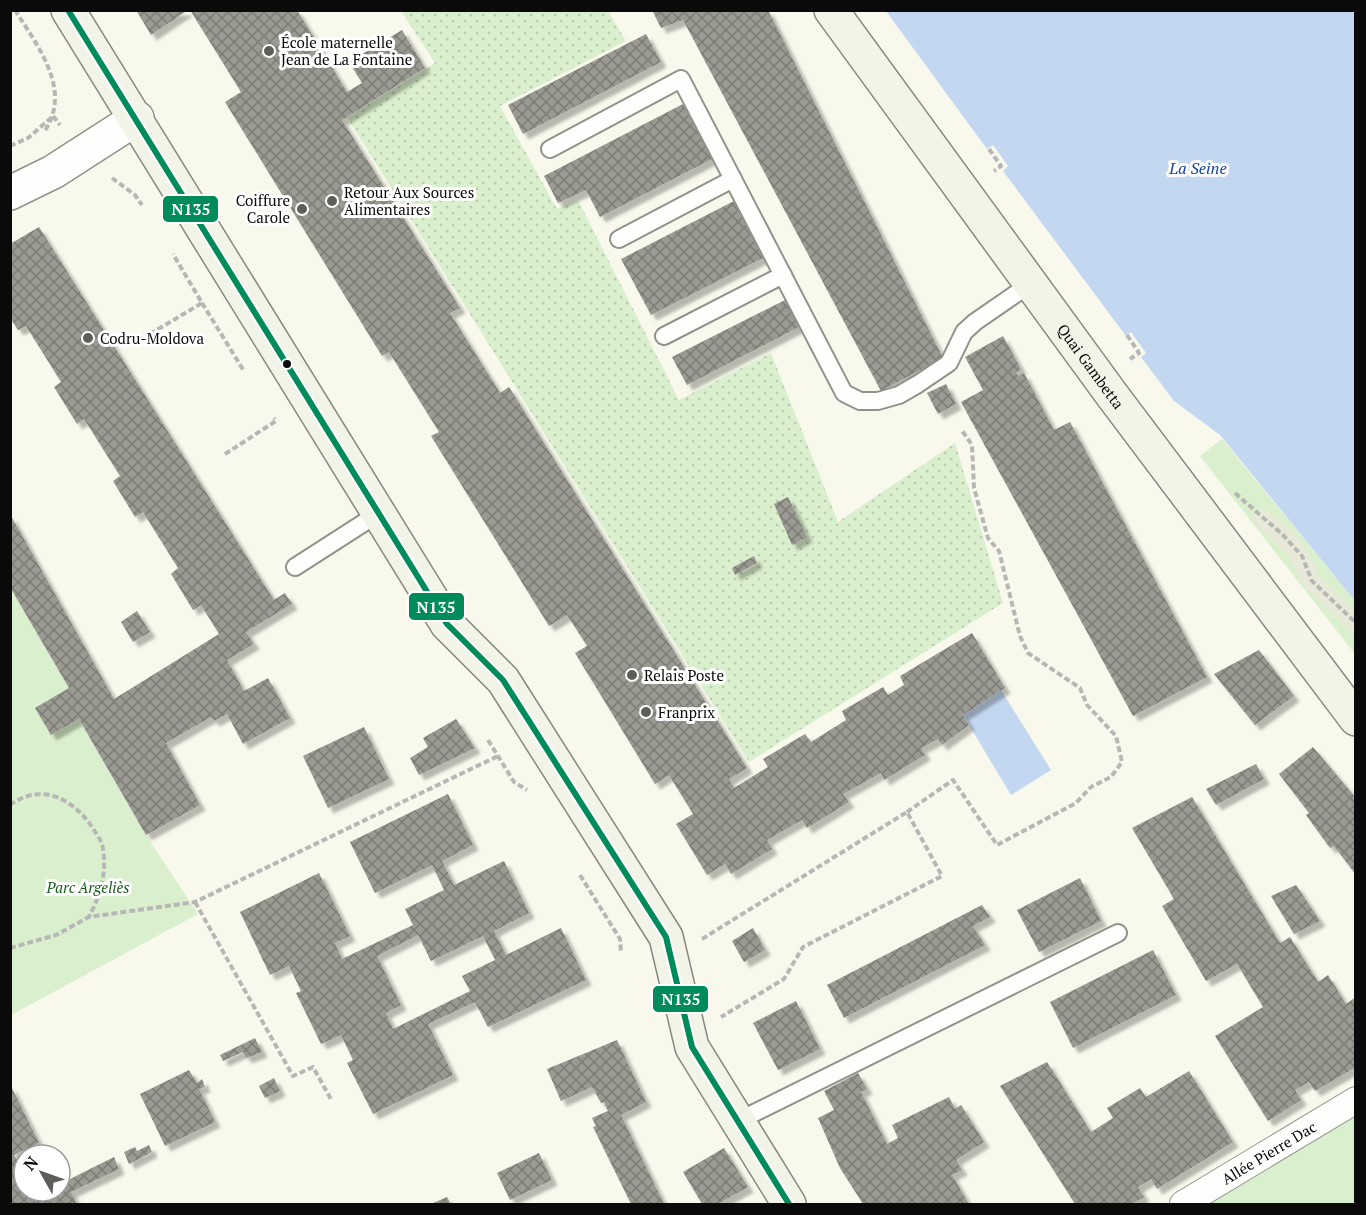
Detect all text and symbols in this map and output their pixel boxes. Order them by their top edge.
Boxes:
place label: École maternelle Jean de La Fontaine [281,32,412,69]
marker: École maternelle Jean de La Fontaine [262,44,276,58]
water label: La Seine [1168,157,1227,179]
place label: Retour Aux Sources Alimentaires [344,182,474,219]
place label: Coiffure Carole [236,190,290,227]
marker: Retour Aux Sources Alimentaires [325,194,339,208]
line badge: N135 [162,195,219,223]
text: N135 [171,198,211,220]
marker: Coiffure Carole [295,202,309,216]
street label: Quai Gambetta [1053,320,1129,413]
place label: Codru-Moldova [100,328,204,348]
marker: Codru-Moldova [81,331,95,345]
unlabelled marker [281,358,293,370]
line badge: N135 [408,592,465,621]
text: N135 [416,596,456,618]
place label: Relais Poste [644,665,724,685]
marker: Relais Poste [625,668,639,682]
place label: Franprix [658,702,715,722]
marker: Franprix [639,705,653,719]
park label: Parc Argeliès [45,877,130,897]
line badge: N135 [652,985,709,1013]
text: N135 [661,988,701,1010]
street label: Allée Pierre Dac [1218,1116,1320,1189]
north arrow [12,1143,72,1203]
text: N [18,1152,43,1175]

